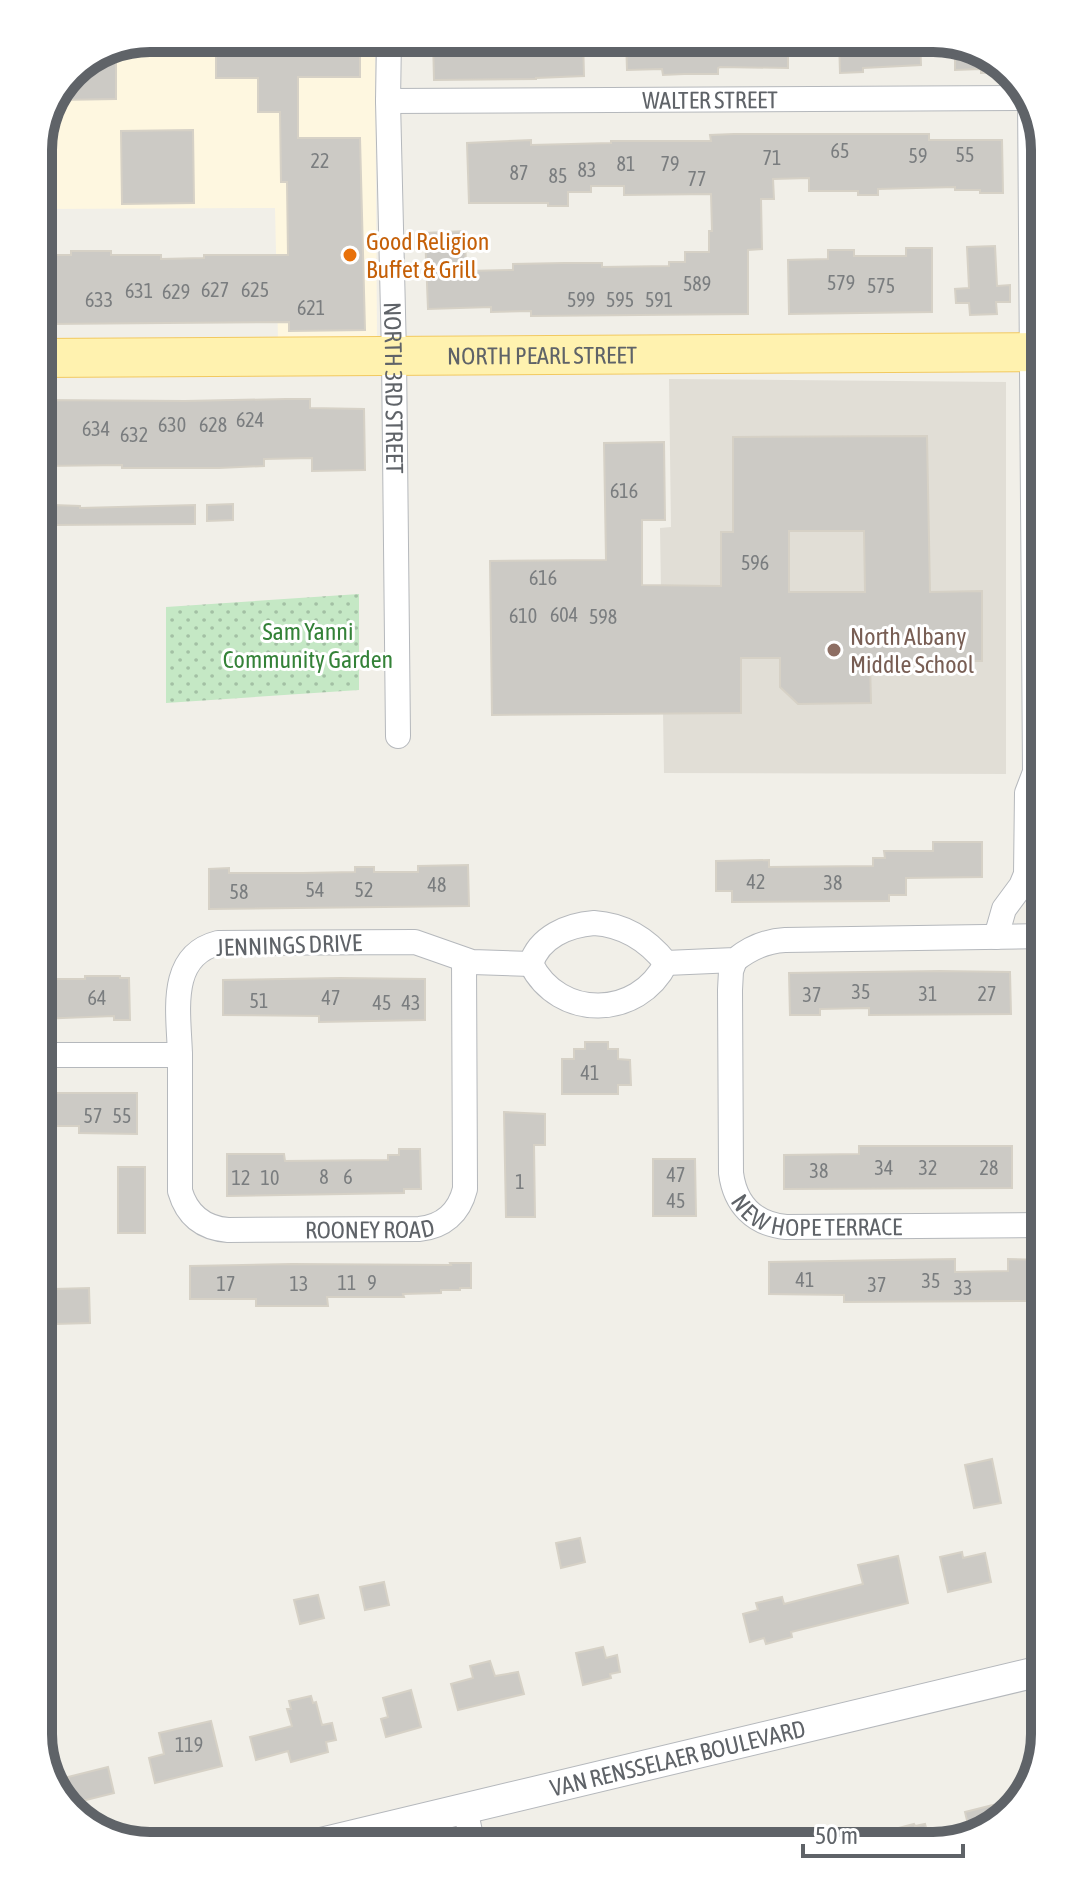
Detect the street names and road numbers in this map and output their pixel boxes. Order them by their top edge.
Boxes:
street label: WALTER STREET [642,86,778,113]
street label: NORTH 3RD STREET [379,302,409,474]
street label: NORTH PEARL STREET [447,341,638,369]
street label: JENNINGS DRIVE [216,929,362,961]
street label: NEW HOPE TERRACE [726,1189,902,1241]
street label: ROONEY ROAD [305,1213,437,1243]
street label: VAN RENSSELAER BOULEVARD [547,1714,808,1801]

